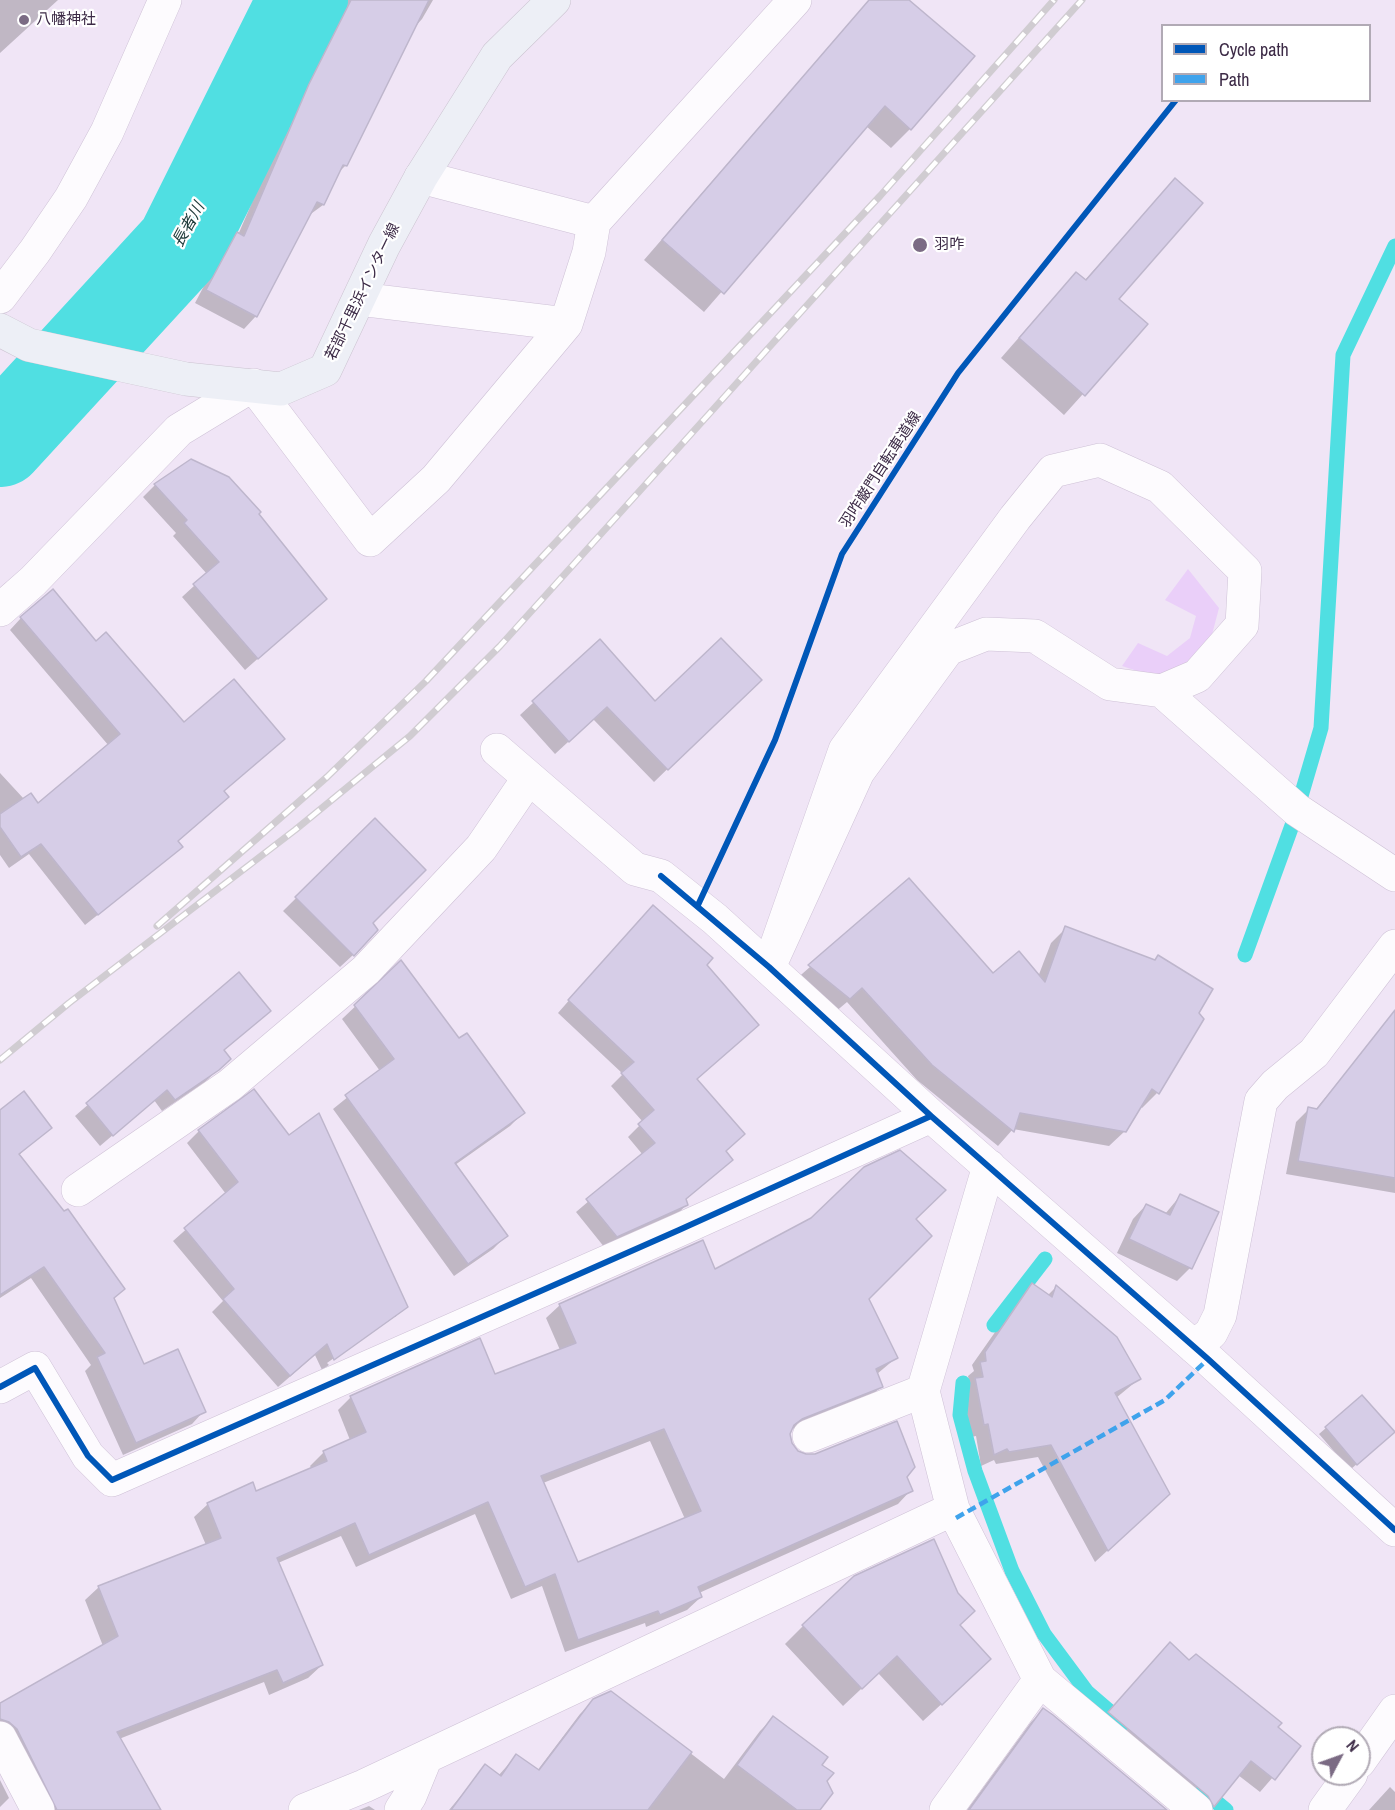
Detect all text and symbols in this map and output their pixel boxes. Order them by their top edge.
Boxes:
place label: 八幡神社 [36,11,96,29]
marker: 八幡神社 [17,13,31,27]
legend [1161,24,1371,102]
text: Cycle path [1219,37,1289,62]
text: Path [1219,67,1249,92]
water label: 長者川 [169,199,209,251]
street label: 若部千里浜インター線 [322,221,404,363]
marker: 羽咋 [911,236,929,254]
place label: 羽咋 [934,236,964,254]
street label: 羽咋巌門自転車道線 [837,408,925,532]
north arrow [1311,1726,1371,1786]
text: N [1342,1735,1364,1756]

